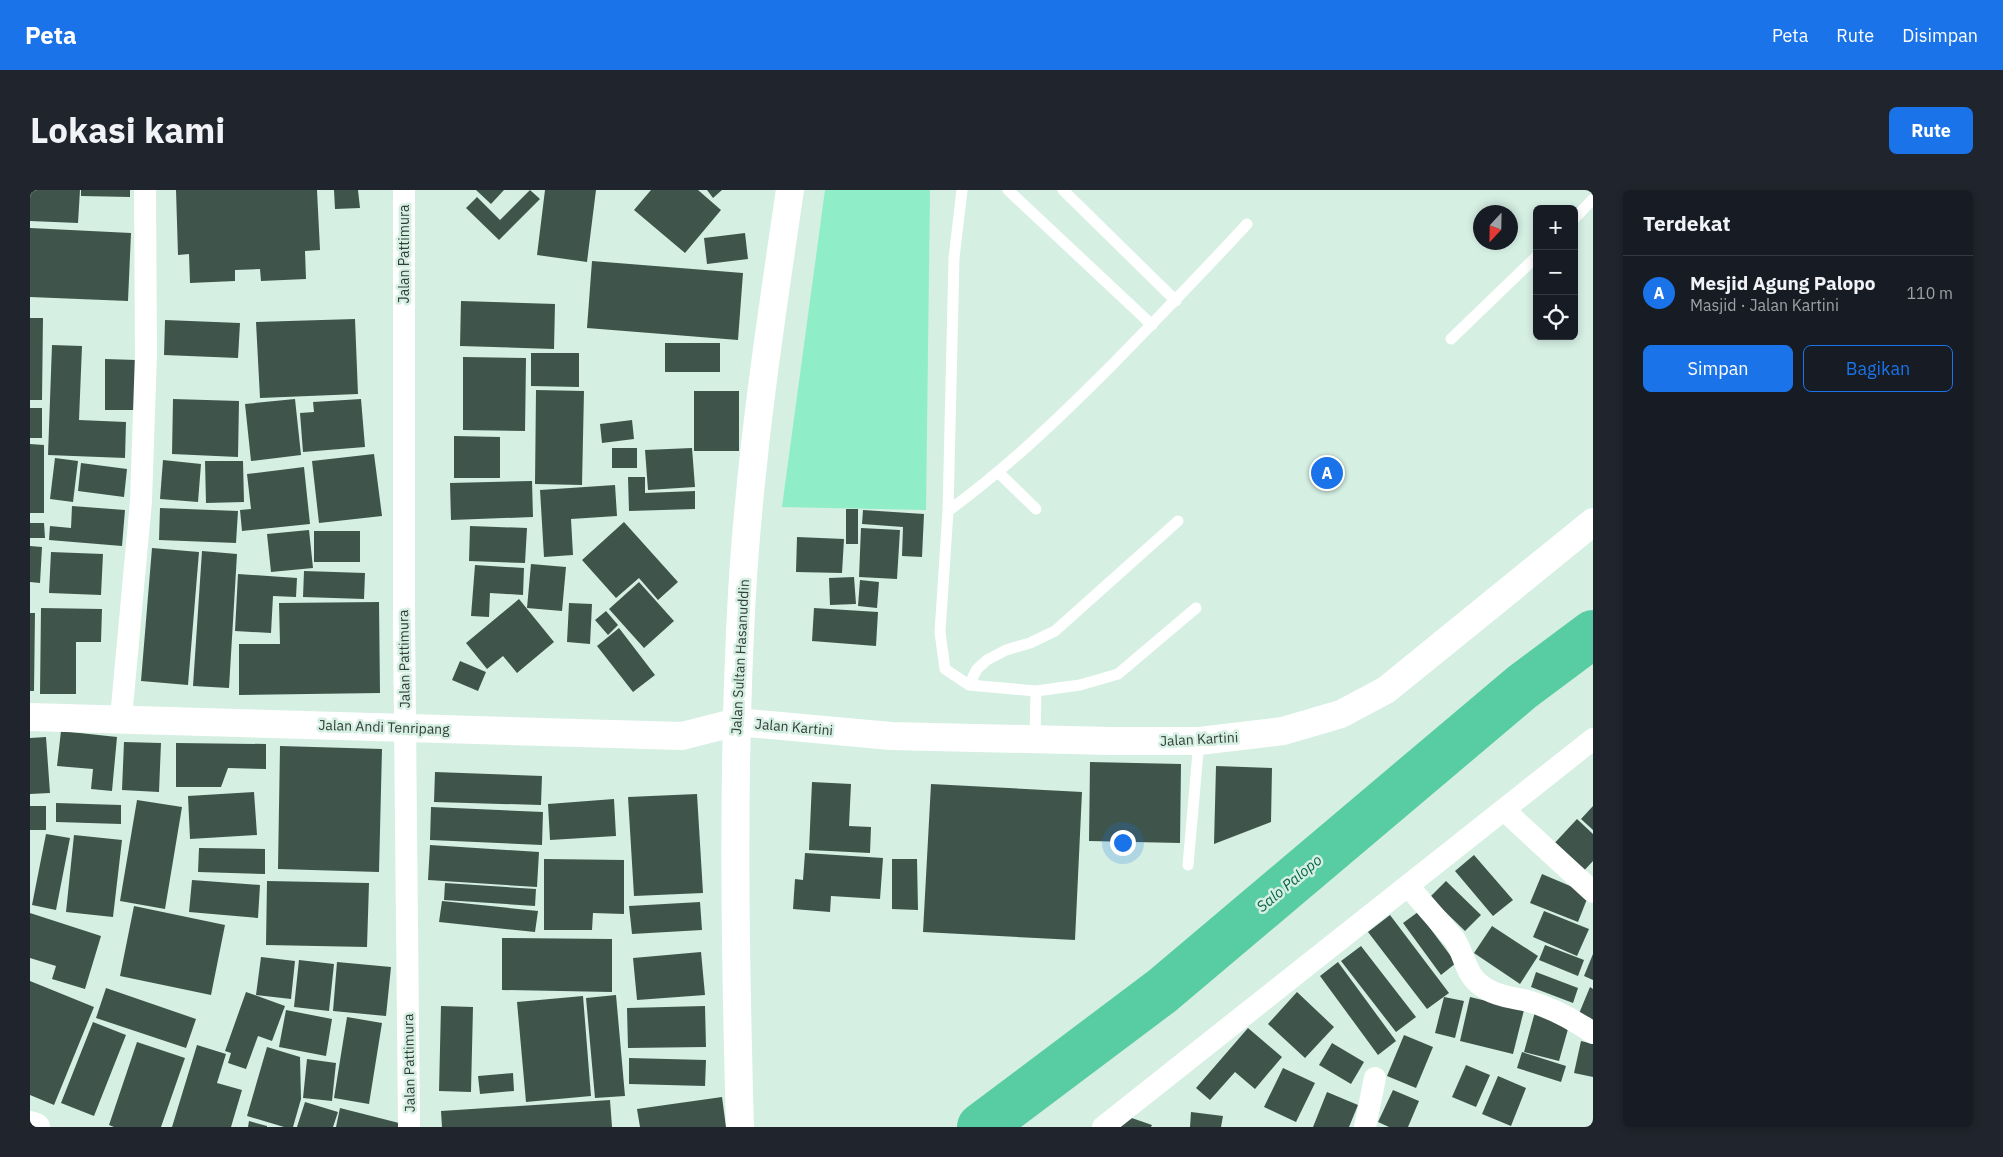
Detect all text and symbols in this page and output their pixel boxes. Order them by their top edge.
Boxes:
text: Peta [25,19,77,51]
text: Peta [1772,24,1808,47]
text: Rute [1836,24,1874,47]
text: Disimpan [1902,24,1978,47]
text: Lokasi kami [30,107,225,153]
button: Rute [1889,107,1973,154]
street label: Jalan Pattimura [395,204,413,303]
north arrow [1473,205,1518,250]
map controls [1533,205,1578,340]
button: + [1533,205,1578,250]
text: Terdekat [1643,209,1731,237]
button: − [1533,250,1578,295]
text: Mesjid Agung Palopo [1690,271,1876,295]
text: A [1654,283,1664,303]
text: 110 m [1906,283,1953,303]
button: locate [1533,295,1578,340]
text: Masjid · Jalan Kartini [1690,295,1839,315]
button: Simpan [1643,345,1793,392]
button: Bagikan [1803,345,1953,392]
pin: A [1311,454,1343,492]
street label: Jalan Sultan Hasanuddin [727,579,753,735]
street label: Jalan Pattimura [394,609,414,709]
street label: Jalan Kartini [754,715,834,739]
street label: Jalan Andi Tenripang [318,716,451,738]
street label: Jalan Kartini [1159,728,1239,750]
your location [1110,830,1136,856]
water label: Salo Palopo [1252,850,1326,916]
street label: Jalan Pattimura [399,1013,419,1113]

